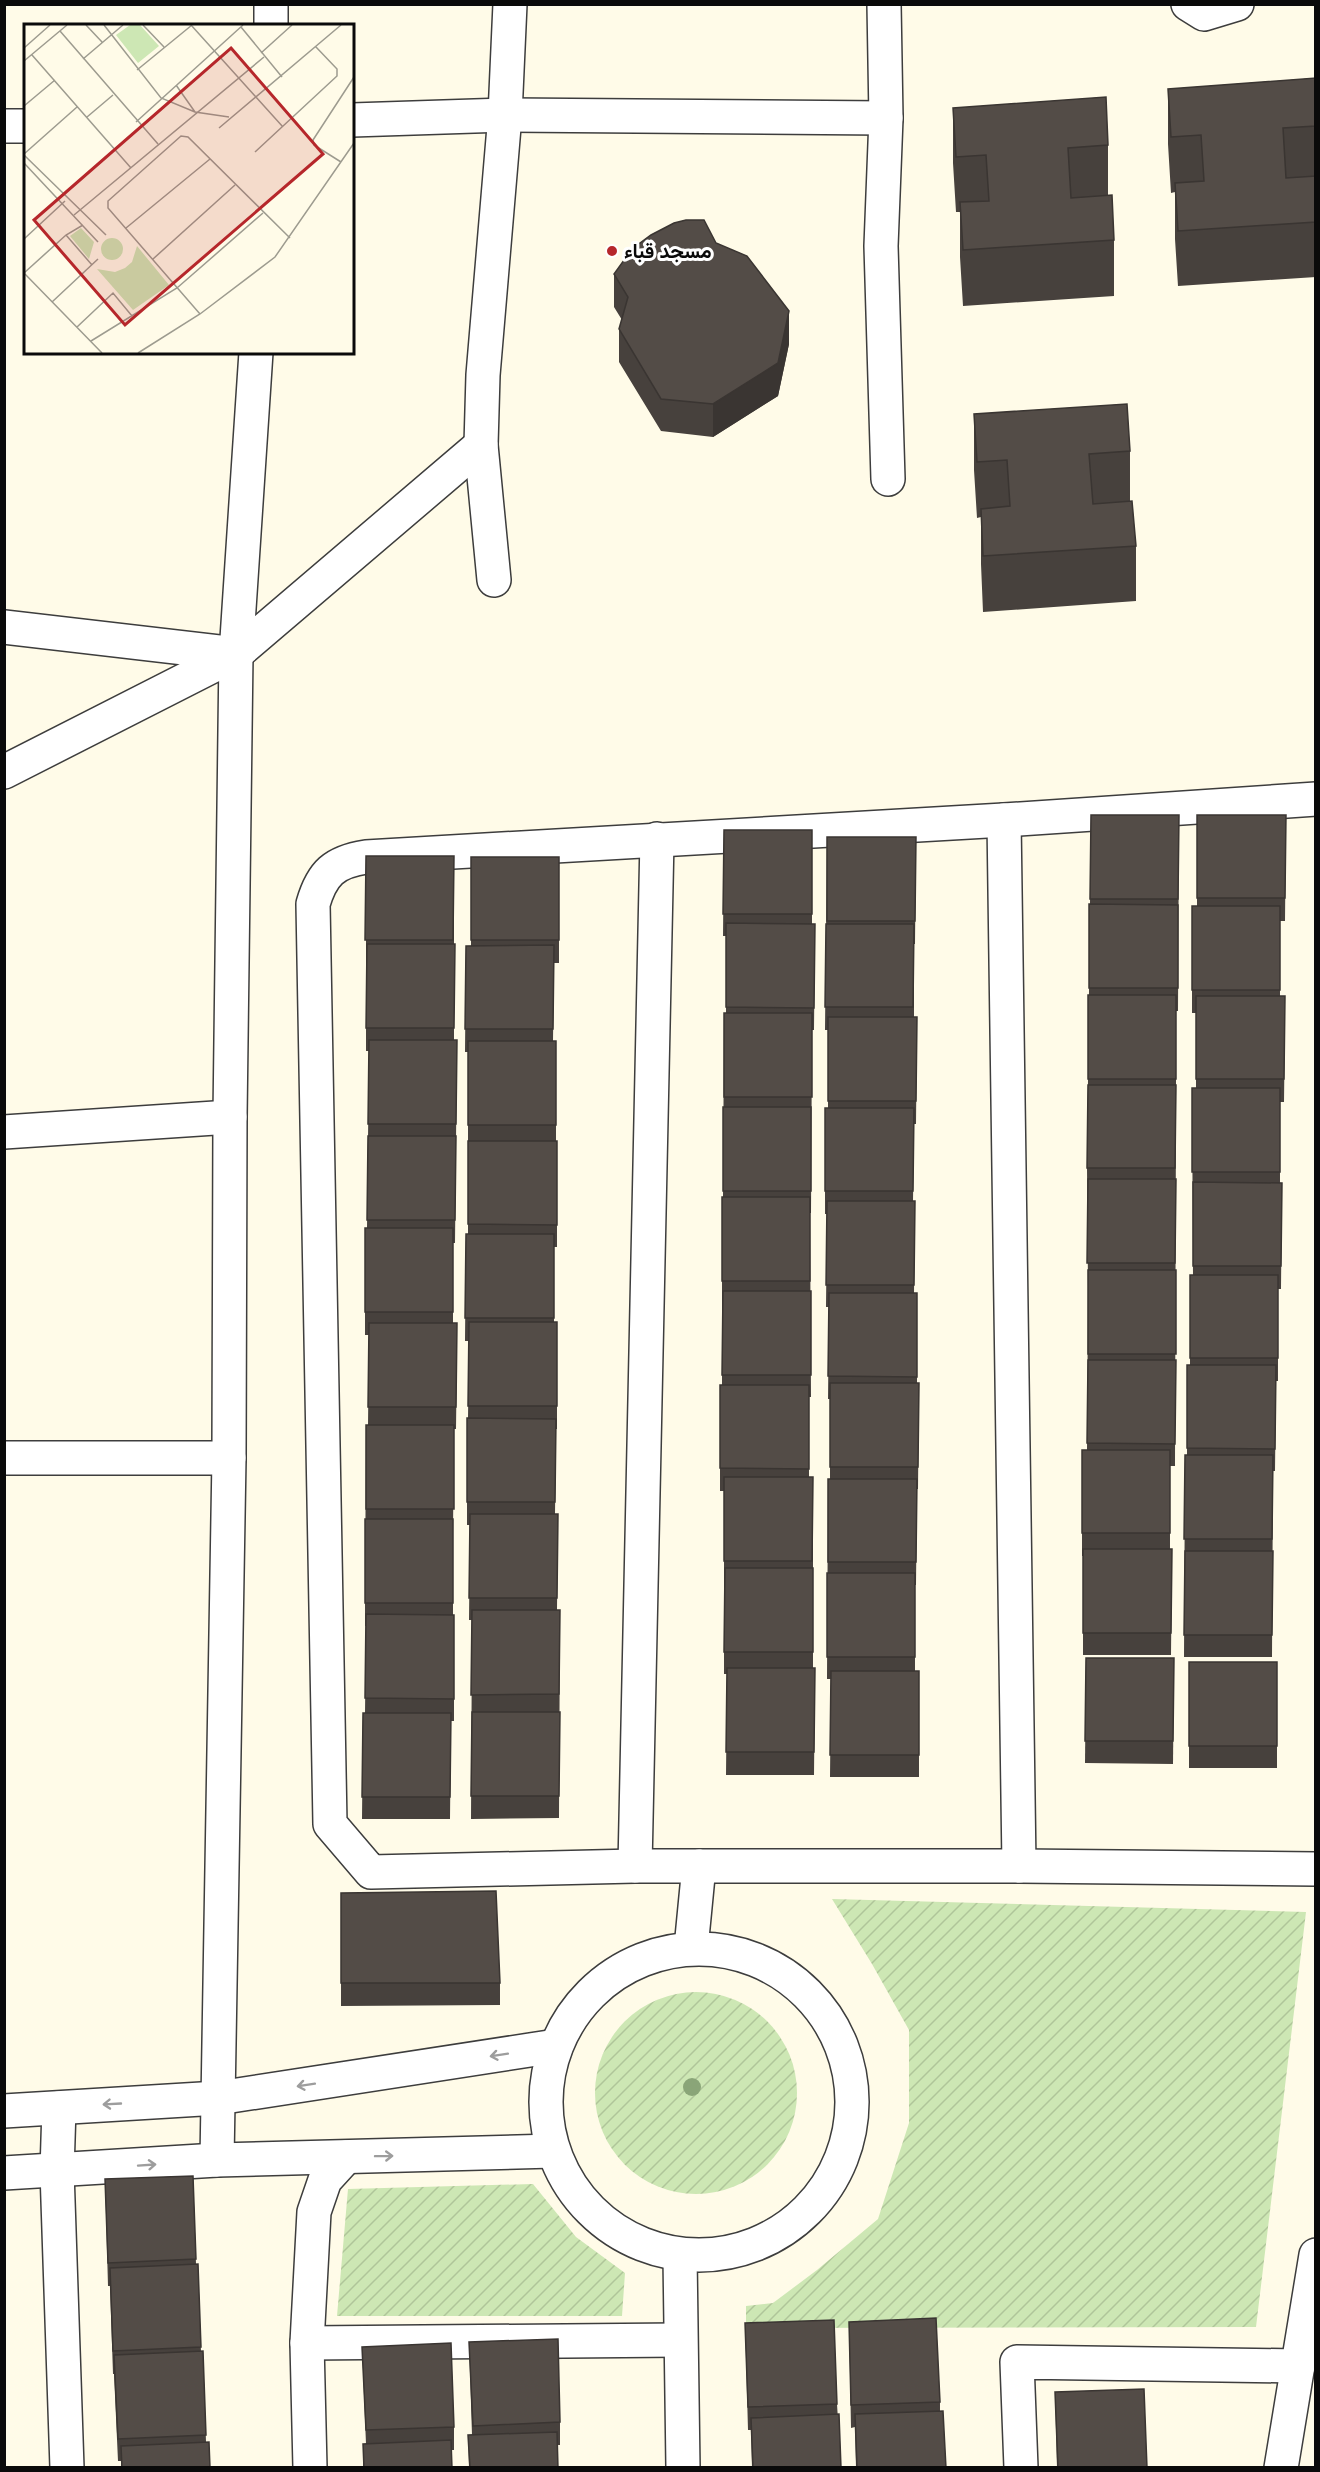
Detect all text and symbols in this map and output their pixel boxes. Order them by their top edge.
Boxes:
inset map [24,24,354,354]
place label: مسجد قباء [624,240,712,263]
marker: مسجد قباء [605,244,619,258]
one-way arrow [489,2050,509,2061]
one-way arrow [296,2079,316,2090]
one-way arrow [103,2099,123,2110]
one-way arrow [373,2150,393,2161]
one-way arrow [136,2160,156,2171]

